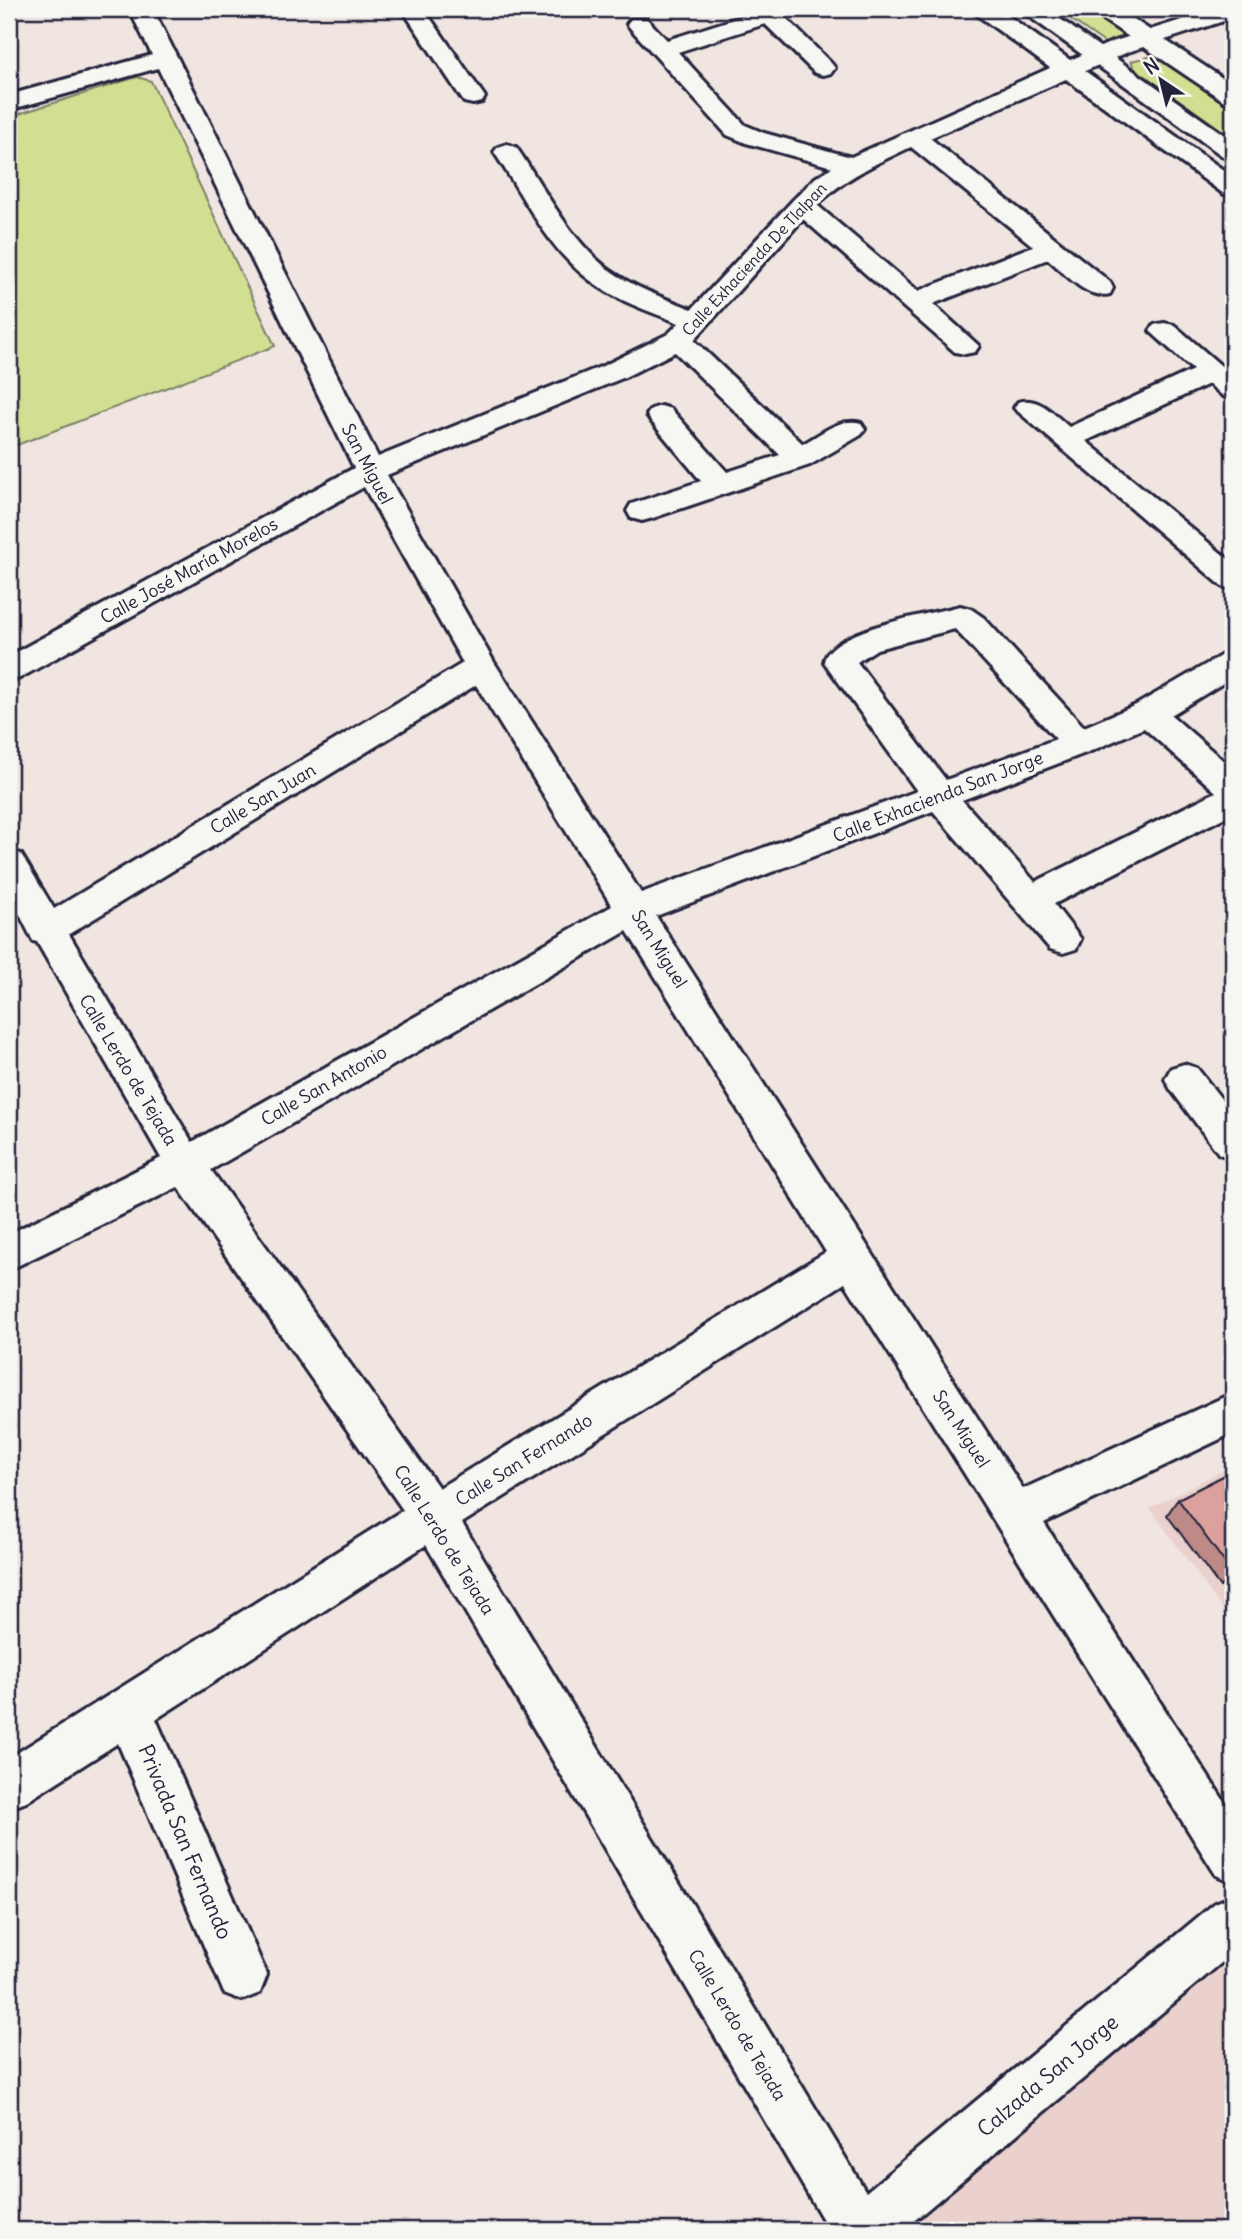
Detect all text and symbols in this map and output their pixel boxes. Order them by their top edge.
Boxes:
north arrow [1126,46,1196,116]
text: N [1139,52,1164,80]
street label: Calle Exhacienda De Tlalpan [678,178,830,340]
street label: San Miguel [337,420,398,508]
street label: Calle José María Morelos [96,512,282,629]
street label: Calle Exhacienda San Jorge [829,746,1046,847]
street label: Calle San Juan [206,758,320,839]
street label: San Miguel [626,905,692,992]
street label: Calle Lerdo de Tejada [74,990,183,1150]
street label: Calle San Antonio [257,1040,391,1131]
street label: San Miguel [928,1386,995,1472]
street label: Calle San Fernando [451,1408,596,1511]
street label: Calle Lerdo de Tejada [389,1460,500,1619]
street label: Privada San Fernando [132,1740,239,1943]
street label: Calle Lerdo de Tejada [683,1945,792,2105]
street label: Calzada San Jorge [972,2009,1124,2143]

